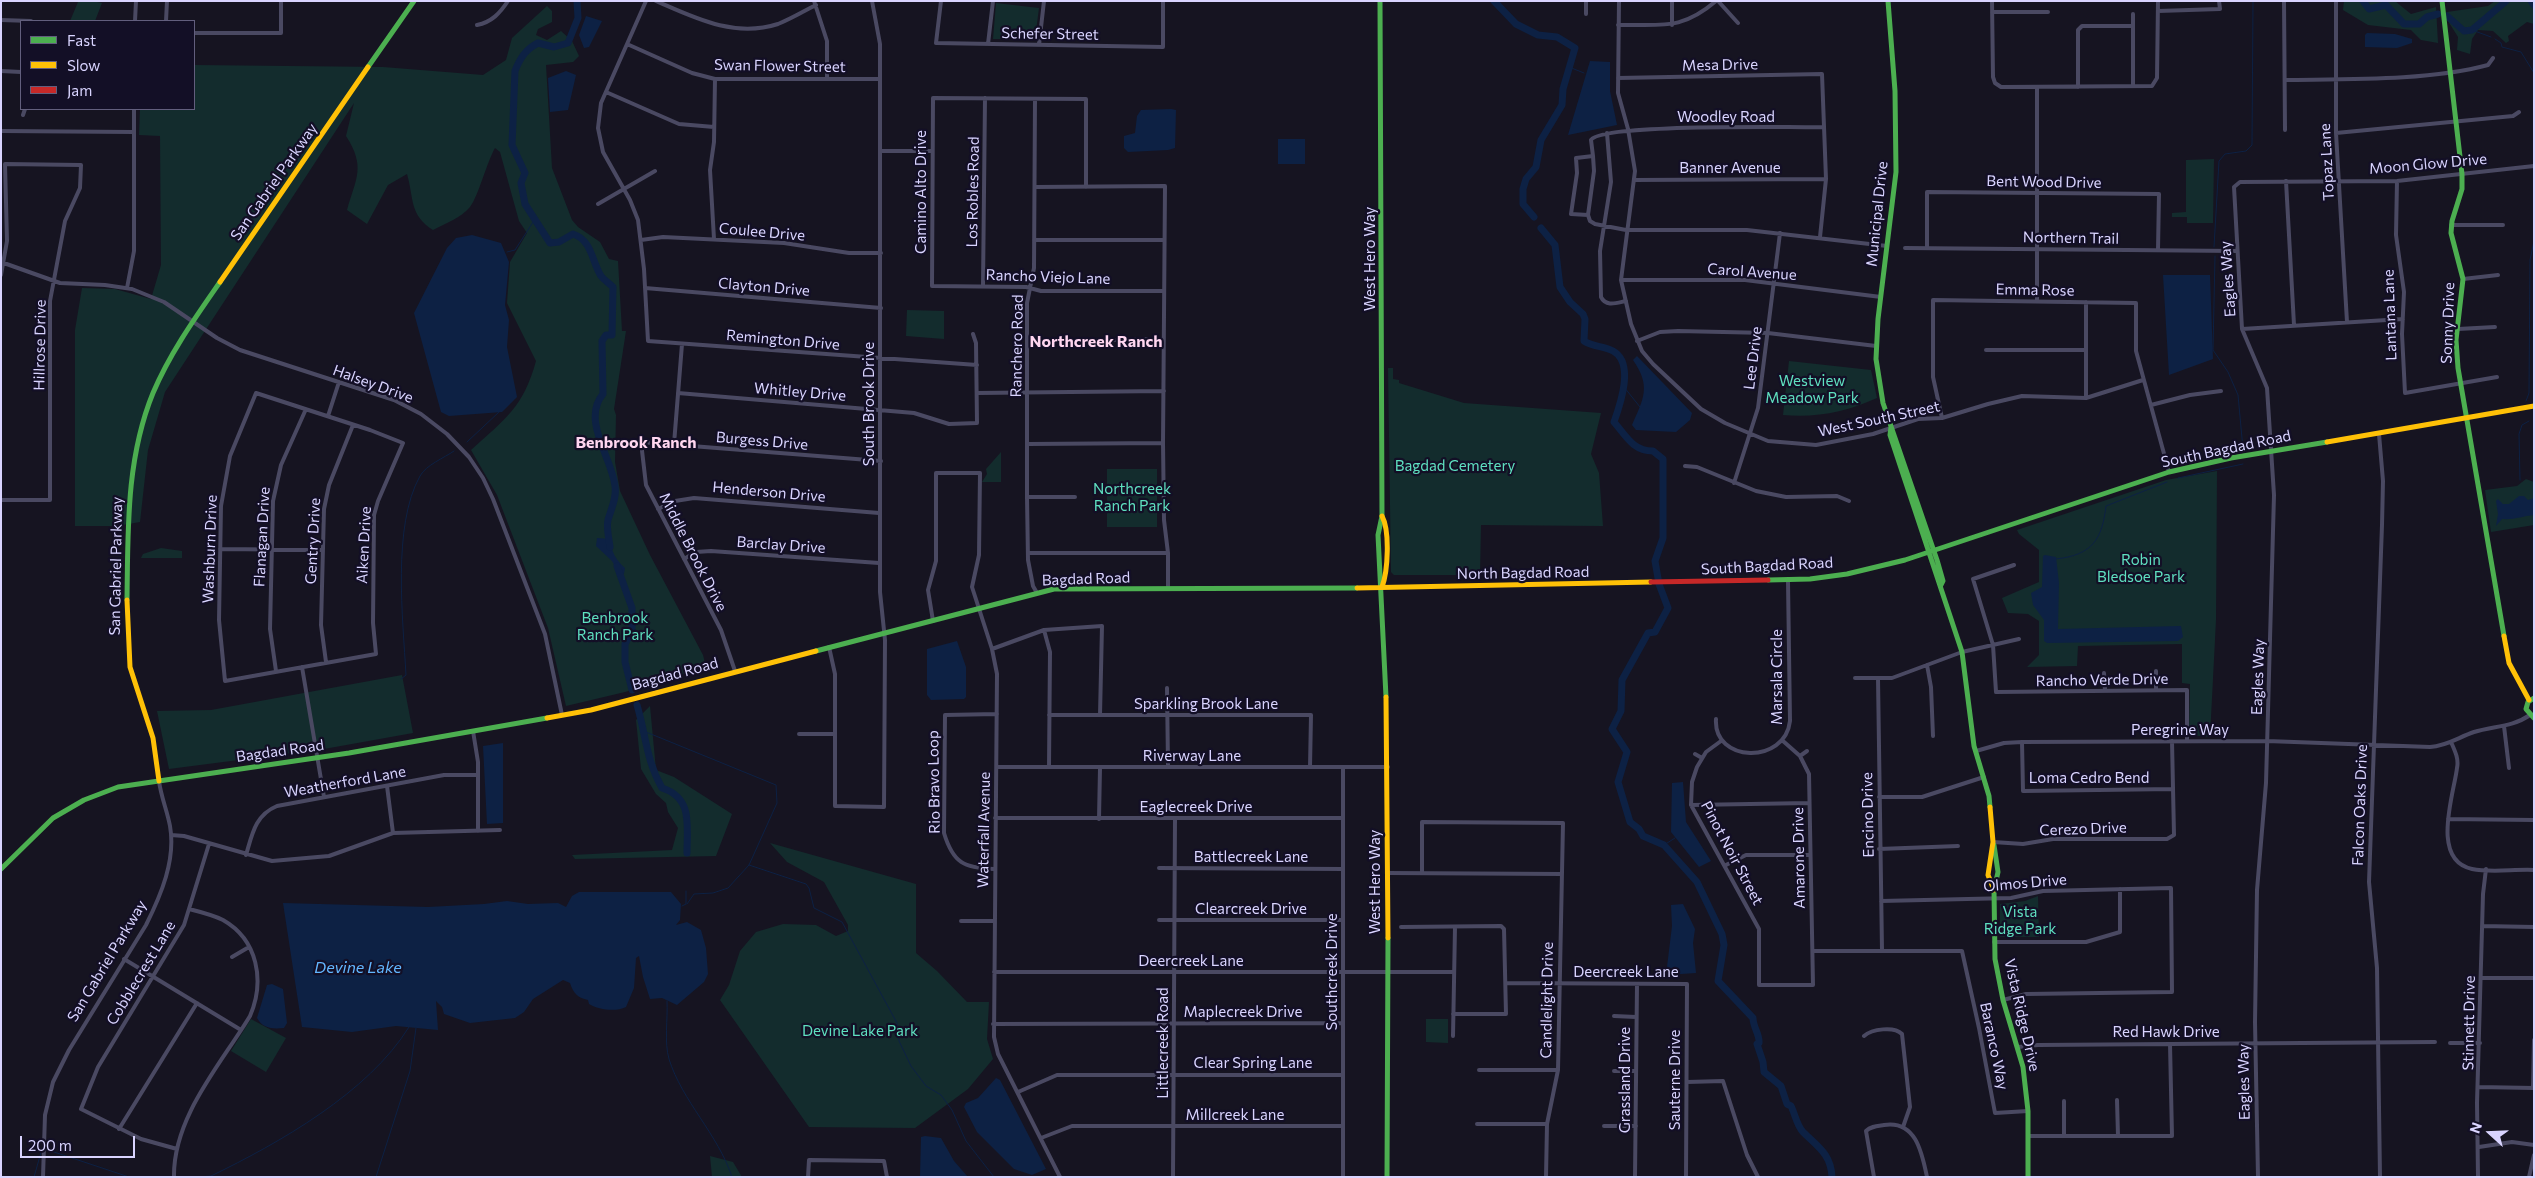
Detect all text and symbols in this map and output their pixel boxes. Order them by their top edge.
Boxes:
legend [20,20,195,110]
street label: Schefer Street [1001,24,1099,44]
text: Fast [67,31,96,49]
street label: Mesa Drive [1682,55,1758,75]
text: Slow [67,56,100,74]
street label: Swan Flower Street [714,56,846,76]
text: Jam [67,81,92,99]
street label: Woodley Road [1677,108,1775,126]
street label: San Gabriel Parkway [227,120,321,244]
street label: Topaz Lane [2316,123,2338,201]
street label: Camino Alto Drive [912,130,930,254]
street label: Los Robles Road [963,136,983,248]
street label: Moon Glow Drive [2368,150,2488,178]
street label: Banner Avenue [1679,159,1781,177]
street label: Municipal Drive [1863,160,1891,268]
street label: Bent Wood Drive [1986,172,2102,192]
street label: West Hero Way [1361,207,1379,311]
street label: Coulee Drive [718,219,806,245]
street label: Northern Trail [2023,228,2119,248]
street label: Eagles Way [2216,240,2240,318]
street label: Carol Avenue [1707,260,1797,284]
street label: Rancho Viejo Lane [985,266,1111,288]
street label: Lantana Lane [2379,269,2401,361]
street label: Clayton Drive [717,274,811,300]
street label: Emma Rose [1995,280,2075,300]
street label: Sonny Drive [2438,282,2458,364]
street label: Ranchero Road [1007,294,1027,398]
street label: Hillrose Drive [30,299,50,391]
street label: Lee Drive [1740,325,1766,391]
street label: Remington Drive [726,326,840,354]
district label: Northcreek Ranch [1029,332,1163,352]
street label: South Brook Drive [860,342,878,466]
street label: Halsey Drive [330,361,416,407]
park label: Westview Meadow Park [1765,372,1859,407]
street label: Whitley Drive [753,379,847,405]
street label: West South Street [1816,397,1942,441]
street label: South Bagdad Road [2159,426,2293,472]
street label: Burgess Drive [715,428,809,454]
district label: Benbrook Ranch [575,433,697,453]
park label: Bagdad Cemetery [1395,457,1515,475]
street label: Henderson Drive [712,478,826,506]
park label: Northcreek Ranch Park [1093,480,1171,515]
street label: Flanagan Drive [250,486,274,588]
street label: Middle Brook Drive [655,490,731,614]
street label: Washburn Drive [199,494,221,604]
street label: San Gabriel Parkway [106,496,126,636]
street label: Gentry Drive [302,497,324,585]
street label: Aiken Drive [353,506,375,584]
street label: Barclay Drive [736,533,826,557]
park label: Robin Bledsoe Park [2097,551,2185,586]
street label: South Bagdad Road [1700,554,1834,578]
street label: North Bagdad Road [1457,563,1589,583]
street label: Bagdad Road [1041,568,1131,590]
park label: Benbrook Ranch Park [577,609,653,644]
street label: Marsala Circle [1768,629,1786,725]
street label: Eagles Way [2248,639,2268,715]
street label: Bagdad Road [630,654,720,694]
street label: Rancho Verde Drive [2035,670,2169,690]
street label: Sparkling Brook Lane [1134,695,1278,713]
street label: Peregrine Way [2131,721,2229,739]
street label: Rio Bravo Loop [924,730,944,834]
street label: Bagdad Road [235,736,325,766]
street label: Falcon Oaks Drive [2349,744,2371,866]
street label: Riverway Lane [1143,747,1241,765]
street label: Weatherford Lane [283,762,407,802]
street label: Loma Cedro Bend [2029,769,2149,787]
street label: Waterfall Avenue [974,772,994,888]
street label: Encino Drive [1858,772,1878,858]
street label: Eaglecreek Drive [1140,798,1252,816]
street label: Pinot Noir Street [1697,798,1767,908]
street label: Amarone Drive [1789,807,1809,909]
street label: Cerezo Drive [2039,818,2127,840]
street label: West Hero Way [1366,830,1384,934]
street label: Battlecreek Lane [1194,848,1308,866]
street label: Olmos Drive [1982,870,2068,896]
street label: San Gabriel Parkway [64,897,150,1025]
street label: Clearcreek Drive [1195,900,1307,918]
park label: Vista Ridge Park [1984,903,2056,938]
street label: Southcreek Drive [1323,913,1341,1031]
street label: Cobblecrest Lane [103,918,179,1028]
street label: Candlelight Drive [1537,941,1557,1059]
street label: Deercreek Lane [1138,952,1244,970]
street label: Vista Ridge Drive [2000,957,2044,1073]
water label: Devine Lake [314,958,402,978]
street label: Deercreek Lane [1573,963,1679,981]
street label: Stinnett Drive [2459,975,2479,1071]
street label: Littlecreek Road [1154,987,1172,1099]
street label: Baranco Way [1976,1001,2012,1091]
street label: Maplecreek Drive [1184,1003,1302,1021]
park label: Devine Lake Park [802,1022,918,1040]
street label: Red Hawk Drive [2112,1023,2220,1041]
street label: Grassland Drive [1616,1027,1634,1133]
street label: Sauterne Drive [1666,1030,1684,1130]
street label: Eagles Way [2234,1044,2254,1120]
street label: Clear Spring Lane [1194,1054,1312,1072]
street label: Millcreek Lane [1186,1106,1284,1124]
north arrow [2465,1108,2515,1158]
text: N [2466,1120,2485,1136]
scale bar [22,1126,138,1158]
text: 200 m [28,1136,72,1154]

